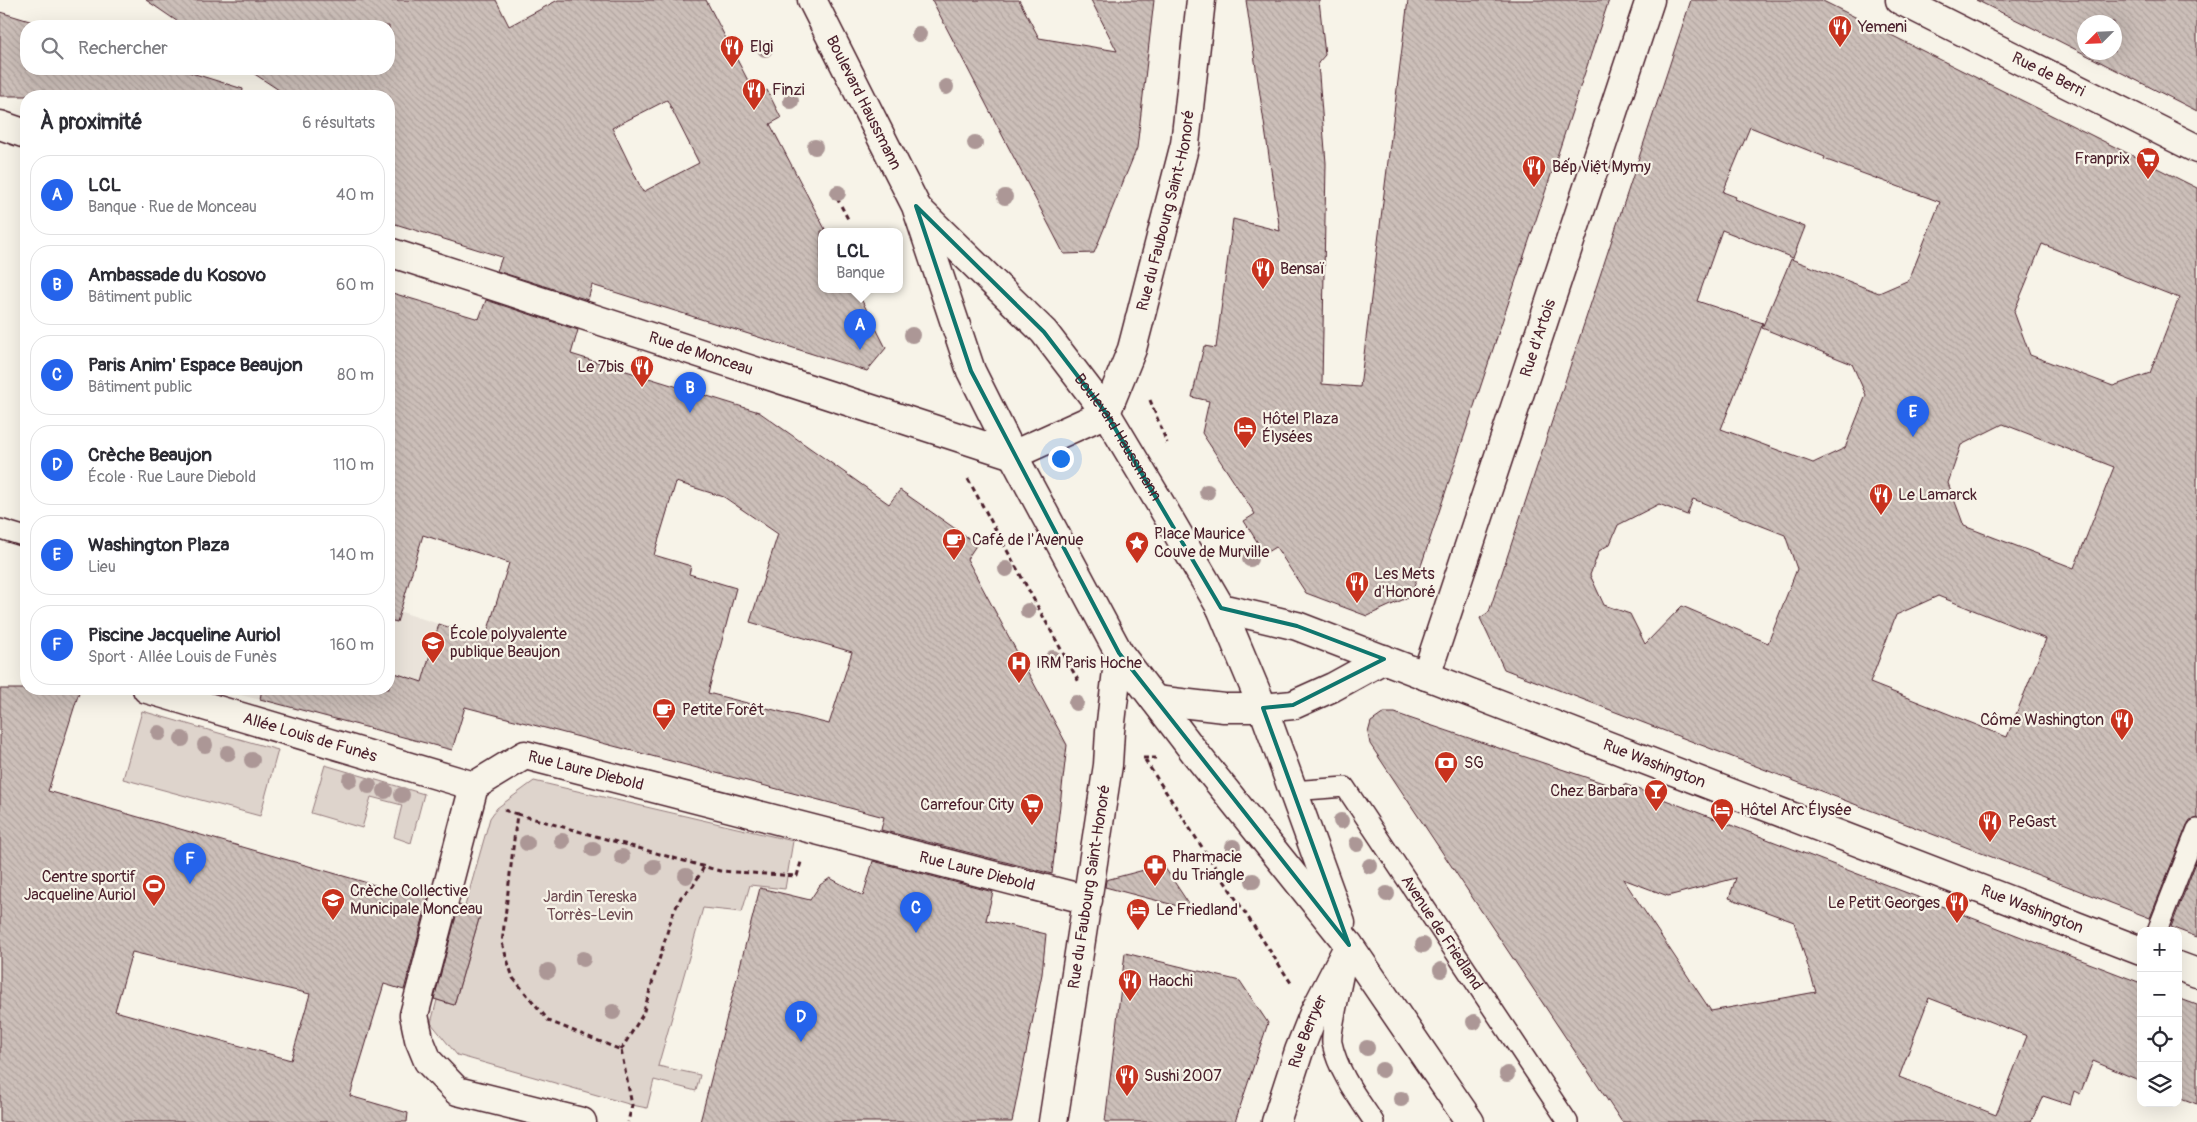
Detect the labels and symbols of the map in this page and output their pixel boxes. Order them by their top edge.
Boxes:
restaurant icon: Yemeni [1827,14,1853,48]
north arrow [2077,15,2122,60]
place label: Yemeni [1857,17,1907,37]
street label: Boulevard Haussmann [822,32,906,173]
restaurant icon: Elgi [719,34,745,68]
place label: Elgi [750,37,773,57]
street label: Rue de Berri [2008,48,2088,101]
restaurant icon: Finzi [741,77,767,111]
place label: Finzi [772,80,805,100]
street label: Rue du Faubourg Saint-Honoré [1132,109,1199,313]
supermarket icon: Franprix [2135,146,2161,180]
place label: Franprix [2075,149,2130,169]
restaurant icon: Bếp Việt Mymy [1521,154,1547,188]
place label: Bếp Việt Mymy [1552,157,1651,177]
restaurant icon: Bensaï [1250,256,1276,290]
place label: Bensaï [1280,259,1325,279]
street label: Rue d'Artois [1516,297,1560,380]
pin: A [844,309,876,350]
street label: Rue de Monceau [646,327,756,380]
restaurant icon: Le 7bis [629,354,655,388]
place label: Le 7bis [577,357,624,377]
street label: Boulevard Haussmann [1070,370,1166,505]
pin: B [674,372,706,413]
pin: E [1897,396,1929,437]
place label: Hôtel Plaza Élysées [1262,409,1338,447]
hotel icon: Hôtel Plaza Élysées [1232,415,1258,449]
your location [1048,446,1074,472]
restaurant icon: Le Lamarck [1868,482,1894,516]
place label: Le Lamarck [1898,485,1977,505]
place label: Place Maurice Couve de Murville [1154,524,1269,562]
cafe icon: Café de l'Avenue [941,527,967,561]
place label: Café de l'Avenue [972,530,1083,550]
place icon: Place Maurice Couve de Murville [1124,530,1150,564]
place label: Les Mets d'Honoré [1374,564,1436,602]
restaurant icon: Les Mets d'Honoré [1344,570,1370,604]
place label: École polyvalente publique Beaujon [450,624,567,662]
school or university icon: École polyvalente publique Beaujon [420,630,446,664]
hospital icon: IRM Paris Hoche [1006,650,1032,684]
place label: IRM Paris Hoche [1036,653,1142,673]
cafe icon: Petite Forêt [651,697,677,731]
place label: Petite Forêt [682,700,764,720]
restaurant icon: Côme Washington [2109,707,2135,741]
street label: Allée Louis de Funès [241,708,379,767]
place label: Côme Washington [1980,710,2104,730]
street label: Rue Washington [1600,735,1709,792]
street label: Rue Laure Diebold [526,746,646,795]
bank icon: SG [1433,750,1459,784]
place label: SG [1464,753,1484,773]
bar icon: Chez Barbara [1643,778,1669,812]
place label: Chez Barbara [1550,781,1638,801]
street label: Rue du Faubourg Saint-Honoré [1064,783,1115,990]
supermarket icon: Carrefour City [1019,792,1045,826]
place label: Carrefour City [920,795,1014,815]
hotel icon: Hôtel Arc Élysée [1709,797,1735,831]
place label: Hôtel Arc Élysée [1740,800,1851,820]
restaurant icon: PeGast [1977,809,2003,843]
place label: PeGast [2008,812,2057,832]
pin: F [174,843,206,884]
street label: Rue Laure Diebold [917,847,1037,896]
place label: Pharmacie du Triangle [1172,847,1244,885]
pharmacy icon: Pharmacie du Triangle [1142,853,1168,887]
place label: Centre sportif Jacqueline Auriol [24,867,136,905]
street label: Avenue de Friedland [1397,871,1487,994]
sports icon: Centre sportif Jacqueline Auriol [141,873,167,907]
street label: Rue Washington [1978,880,2086,938]
place label: Crèche Collective Municipale Monceau [350,881,483,919]
school or university icon: Crèche Collective Municipale Monceau [320,887,346,921]
park label: Jardin Tereska Torrès-Levin [543,887,637,925]
restaurant icon: Le Petit Georges [1944,890,1970,924]
pin: C [900,892,932,933]
place label: Le Petit Georges [1828,893,1940,913]
hotel icon: Le Friedland [1125,897,1151,931]
place label: Le Friedland [1156,900,1238,920]
restaurant icon: Haochi [1117,968,1143,1002]
place label: Haochi [1148,971,1193,991]
street label: Rue Berryer [1284,991,1332,1071]
pin: D [785,1001,817,1042]
restaurant icon: Sushi 2007 [1114,1063,1140,1097]
place label: Sushi 2007 [1144,1066,1222,1086]

